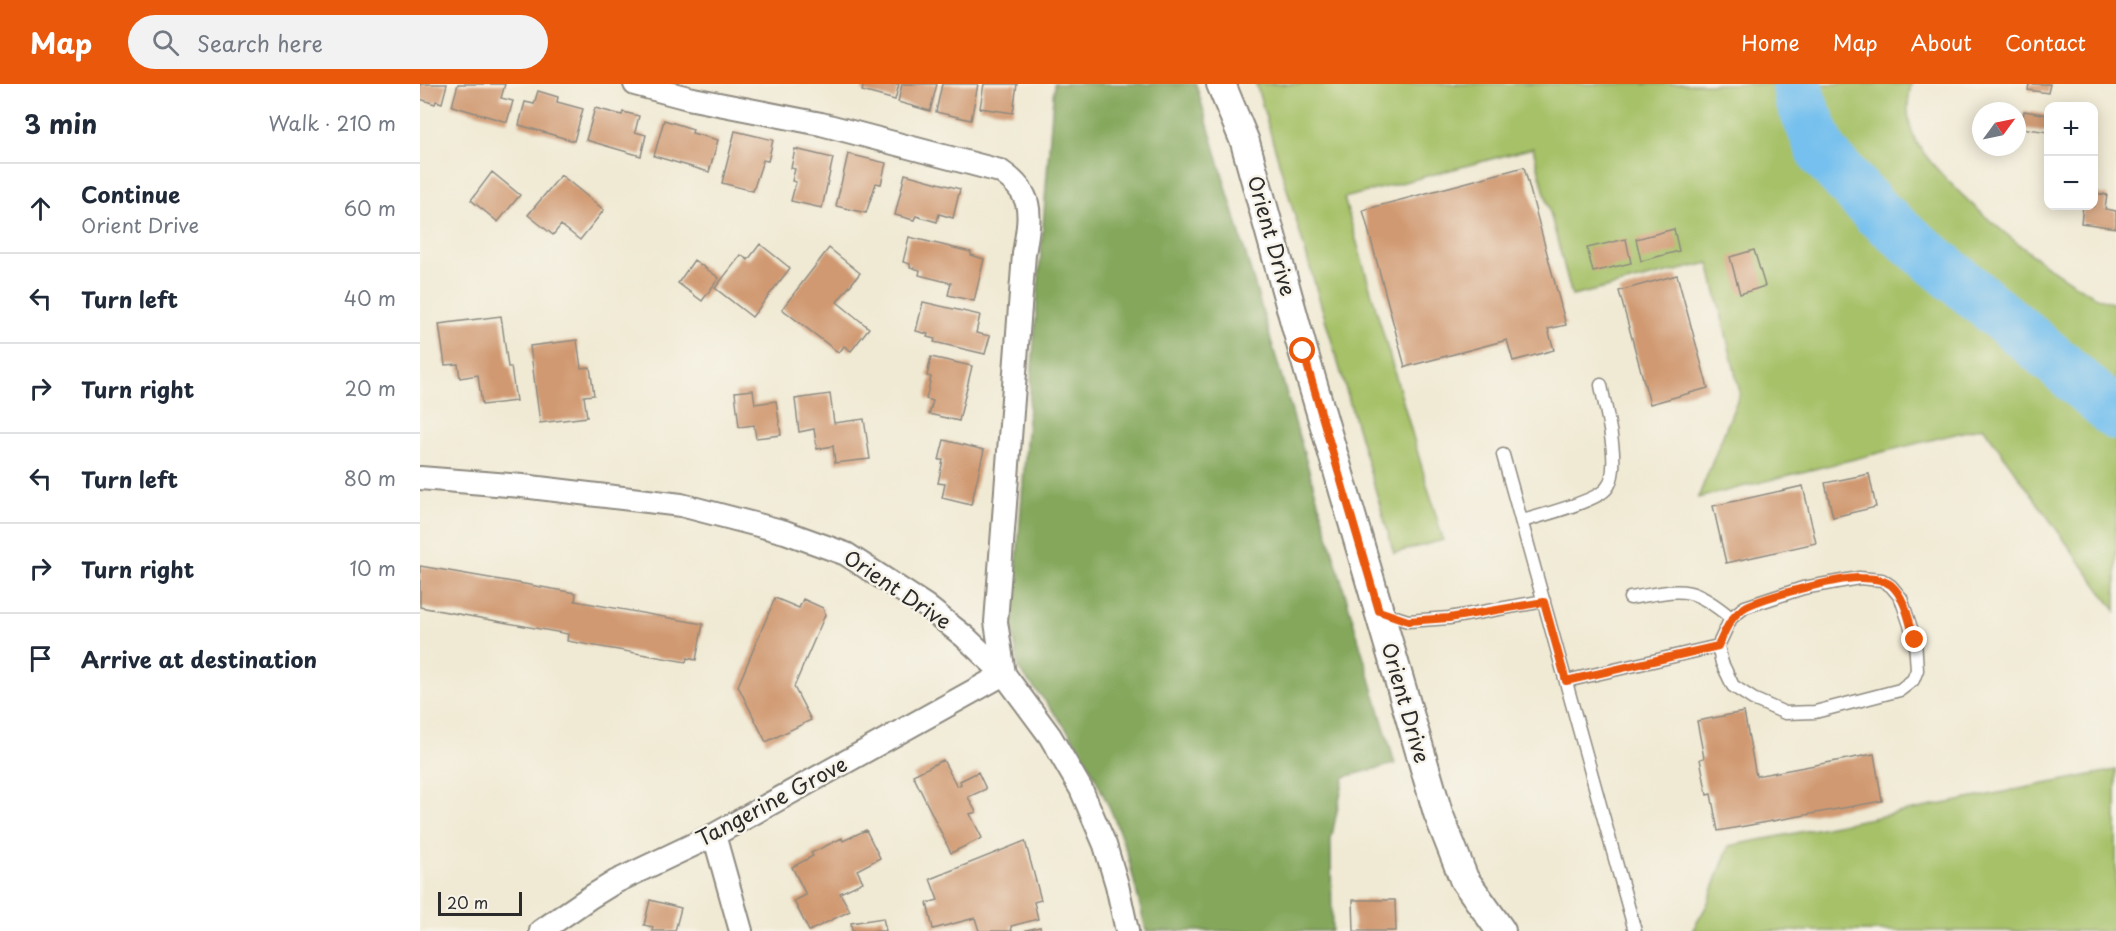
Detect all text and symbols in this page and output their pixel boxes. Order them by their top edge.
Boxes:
search box [128,15,548,69]
text: Map [30,21,92,64]
icon: search [149,26,182,59]
text: Search here [197,26,323,59]
text: Home [1741,26,1800,58]
text: Map [1833,26,1878,58]
text: About [1911,26,1972,58]
text: Contact [2005,26,2086,58]
north arrow [1972,102,2026,156]
map controls [2044,102,2098,210]
button: + [2044,102,2098,156]
text: 3 min [24,104,97,143]
text: Walk · 210 m [269,108,396,138]
button: − [2044,156,2098,210]
street label: Orient Drive [1240,171,1305,299]
text: Continue [81,177,180,210]
icon: ahead [24,192,57,225]
text: 60 m [344,193,396,223]
text: Orient Drive [81,210,199,240]
icon: left [24,282,57,315]
text: Turn left [81,282,178,315]
text: 40 m [344,283,396,313]
route start [1289,337,1315,363]
icon: right [24,372,57,405]
text: Turn right [81,372,194,405]
text: 20 m [344,373,396,403]
icon: left [24,462,57,495]
text: Turn left [81,462,178,495]
text: 80 m [344,463,396,493]
street label: Orient Drive [838,540,958,636]
icon: right [24,552,57,585]
text: Turn right [81,552,194,585]
text: 10 m [349,553,396,583]
route end [1901,626,1927,652]
street label: Orient Drive [1374,638,1439,766]
icon: arrive [24,642,57,675]
text: Arrive at destination [81,642,317,675]
street label: Tangerine Grove [690,747,852,854]
scale bar [438,889,522,916]
text: 20 m [447,890,488,914]

